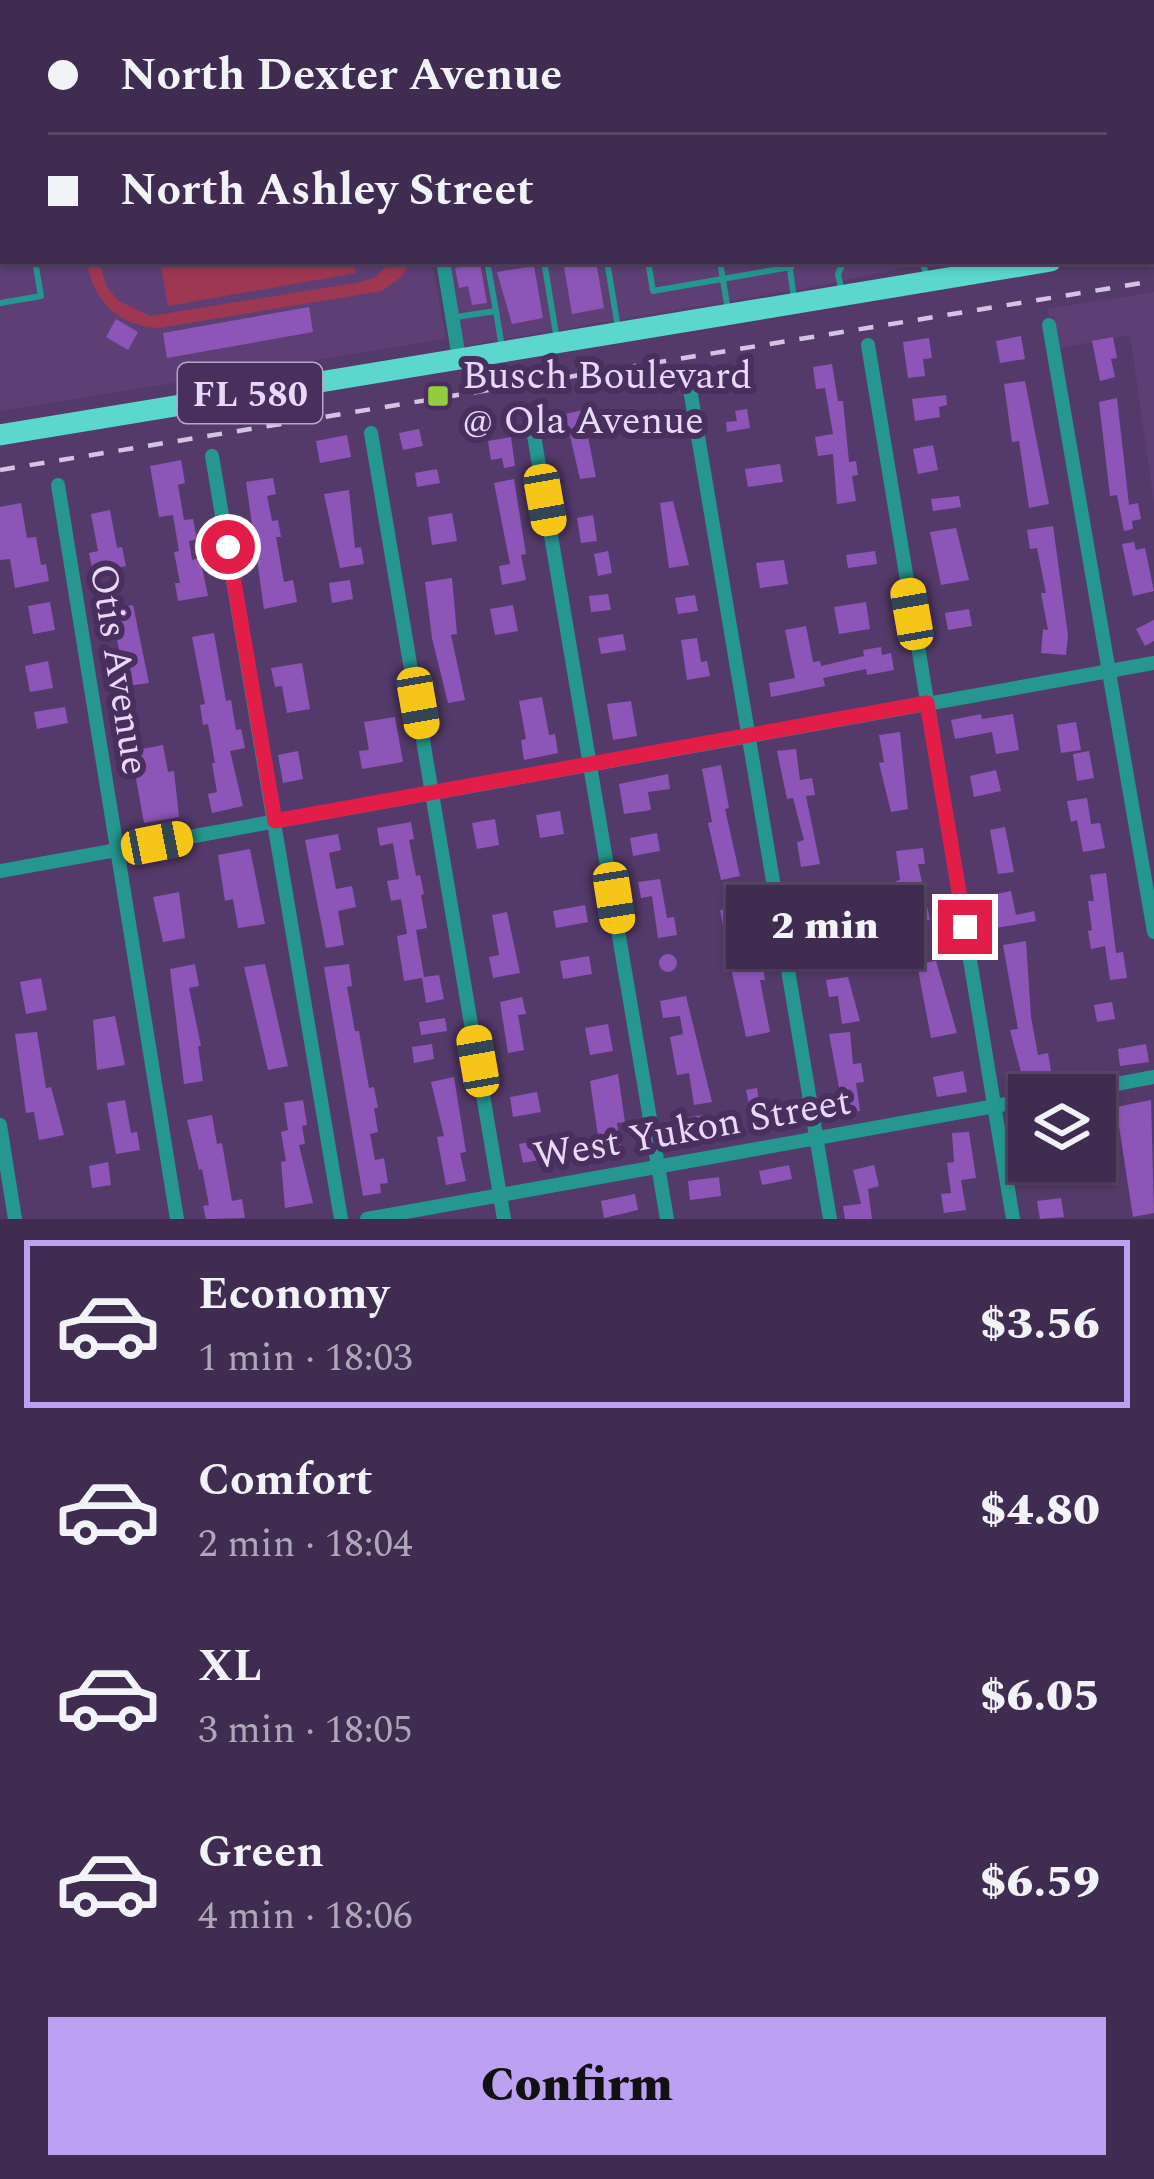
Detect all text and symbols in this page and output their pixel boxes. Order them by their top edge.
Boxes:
text: North Dexter Avenue [120,41,562,110]
text: North Ashley Street [120,156,534,225]
place label: Busch Boulevard @ Ola Avenue [462,347,752,451]
road number: FL 580 [178,363,322,423]
marker: Busch Boulevard @ Ola Avenue [425,383,451,409]
car [521,461,569,539]
route start [201,520,255,574]
street label: Otis Avenue [73,560,164,779]
car [888,575,936,653]
car [394,664,442,742]
car [118,818,196,868]
car [591,860,637,936]
callout: 2 min [725,885,923,969]
text: 2 min [771,897,879,956]
route end [938,900,992,954]
car [454,1022,502,1100]
street label: West Yukon Street [529,1073,856,1186]
map controls [1008,1074,1116,1182]
button: layers [1008,1074,1116,1182]
text: Economy [198,1260,389,1329]
icon: car [54,1270,162,1378]
text: $3.56 [979,1290,1100,1359]
text: 1 min · 18:03 [198,1329,413,1388]
text: Comfort [198,1446,373,1515]
icon: car [54,1456,162,1564]
text: $4.80 [979,1476,1100,1545]
text: 2 min · 18:04 [198,1515,413,1574]
text: XL [198,1632,262,1701]
icon: car [54,1642,162,1750]
text: $6.05 [979,1662,1100,1731]
text: 3 min · 18:05 [198,1701,413,1760]
text: Green [198,1818,324,1887]
icon: car [54,1828,162,1936]
text: $6.59 [979,1848,1100,1917]
text: 4 min · 18:06 [198,1887,413,1946]
button: Confirm [48,2017,1106,2155]

